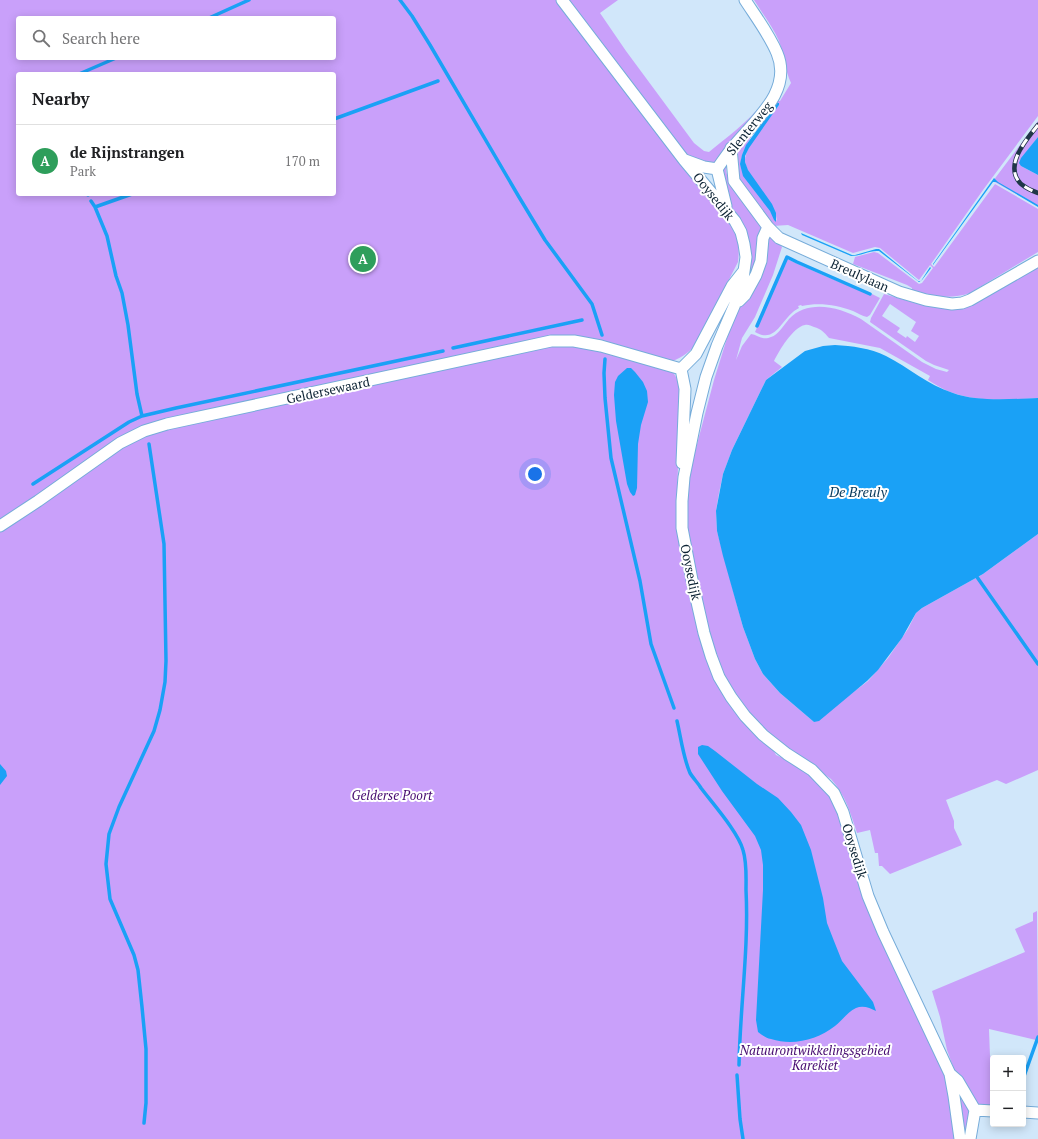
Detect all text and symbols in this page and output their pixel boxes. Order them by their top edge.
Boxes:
search box [16,16,336,60]
icon: search [30,27,52,49]
text: Search here [62,28,140,48]
text: Nearby [32,87,90,110]
street label: Slenterweg [722,97,776,159]
text: de Rijnstrangen [70,142,184,162]
text: A [40,152,50,170]
text: 170 m [285,152,320,170]
text: Park [70,162,96,180]
street label: Ooysedijk [689,168,739,224]
pin: A [350,244,376,274]
street label: Breulylaan [828,254,892,296]
street label: Geldersewaard [285,372,371,408]
your location [525,464,545,484]
water label: De Breuly [828,482,887,501]
street label: Ooysedijk [676,542,706,602]
park label: Gelderse Poort [352,786,433,804]
street label: Ooysedijk [838,821,872,881]
park label: Natuurontwikkelingsgebied Karekiet [739,1041,891,1074]
map controls [990,1055,1026,1127]
button: + [990,1055,1026,1091]
button: − [990,1091,1026,1127]

